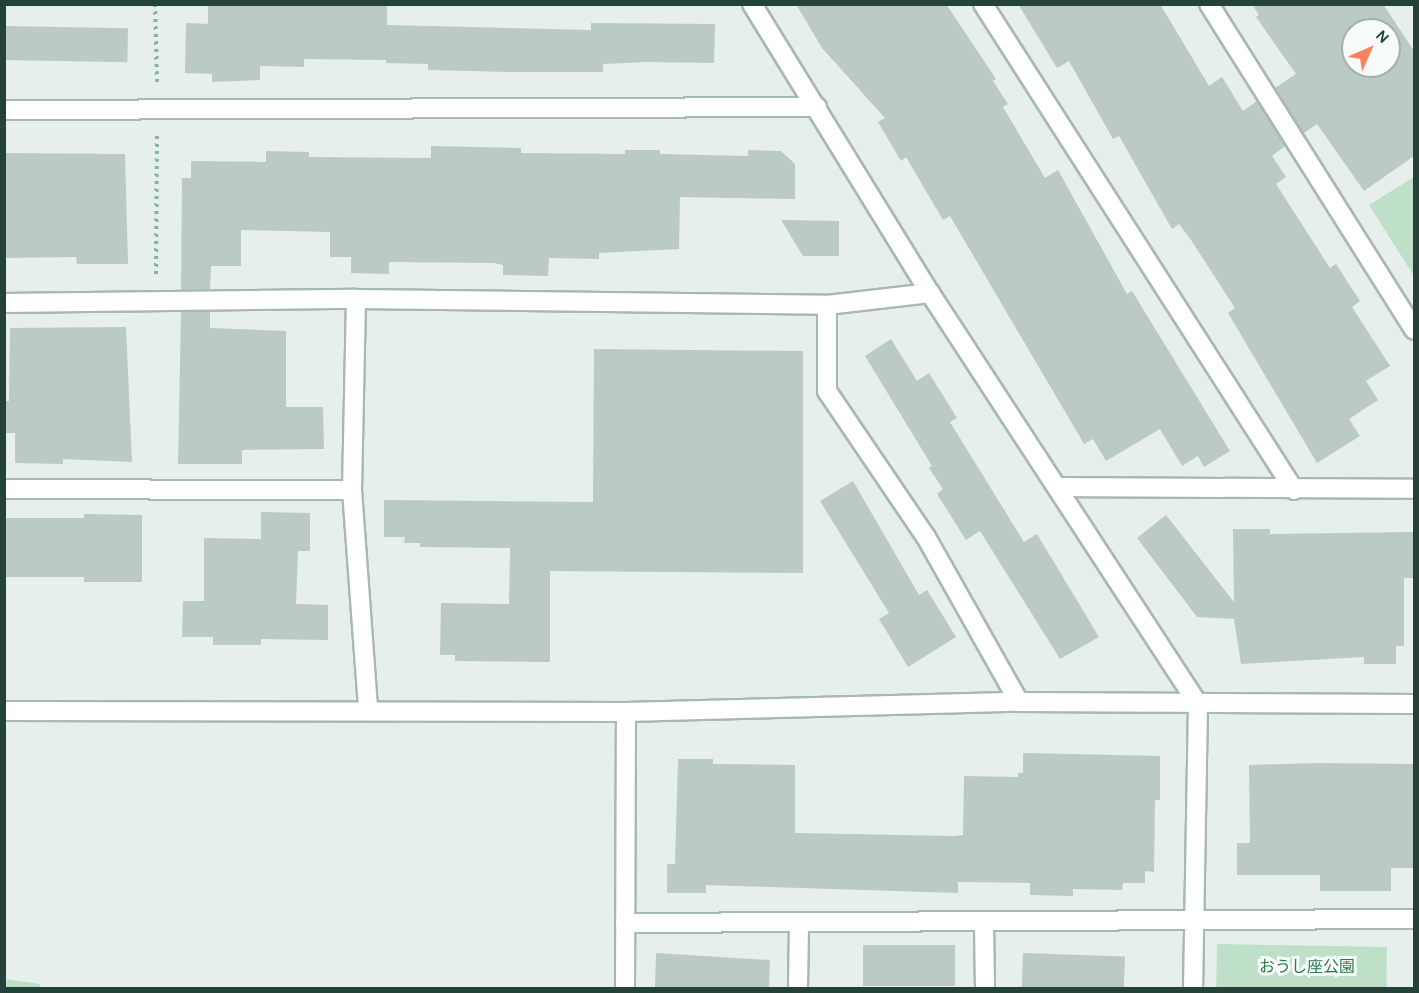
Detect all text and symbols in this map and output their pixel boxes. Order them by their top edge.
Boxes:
north arrow [1341,18,1401,78]
text: N [1372,26,1393,47]
park label: おうし座公園 [1259,957,1355,977]

